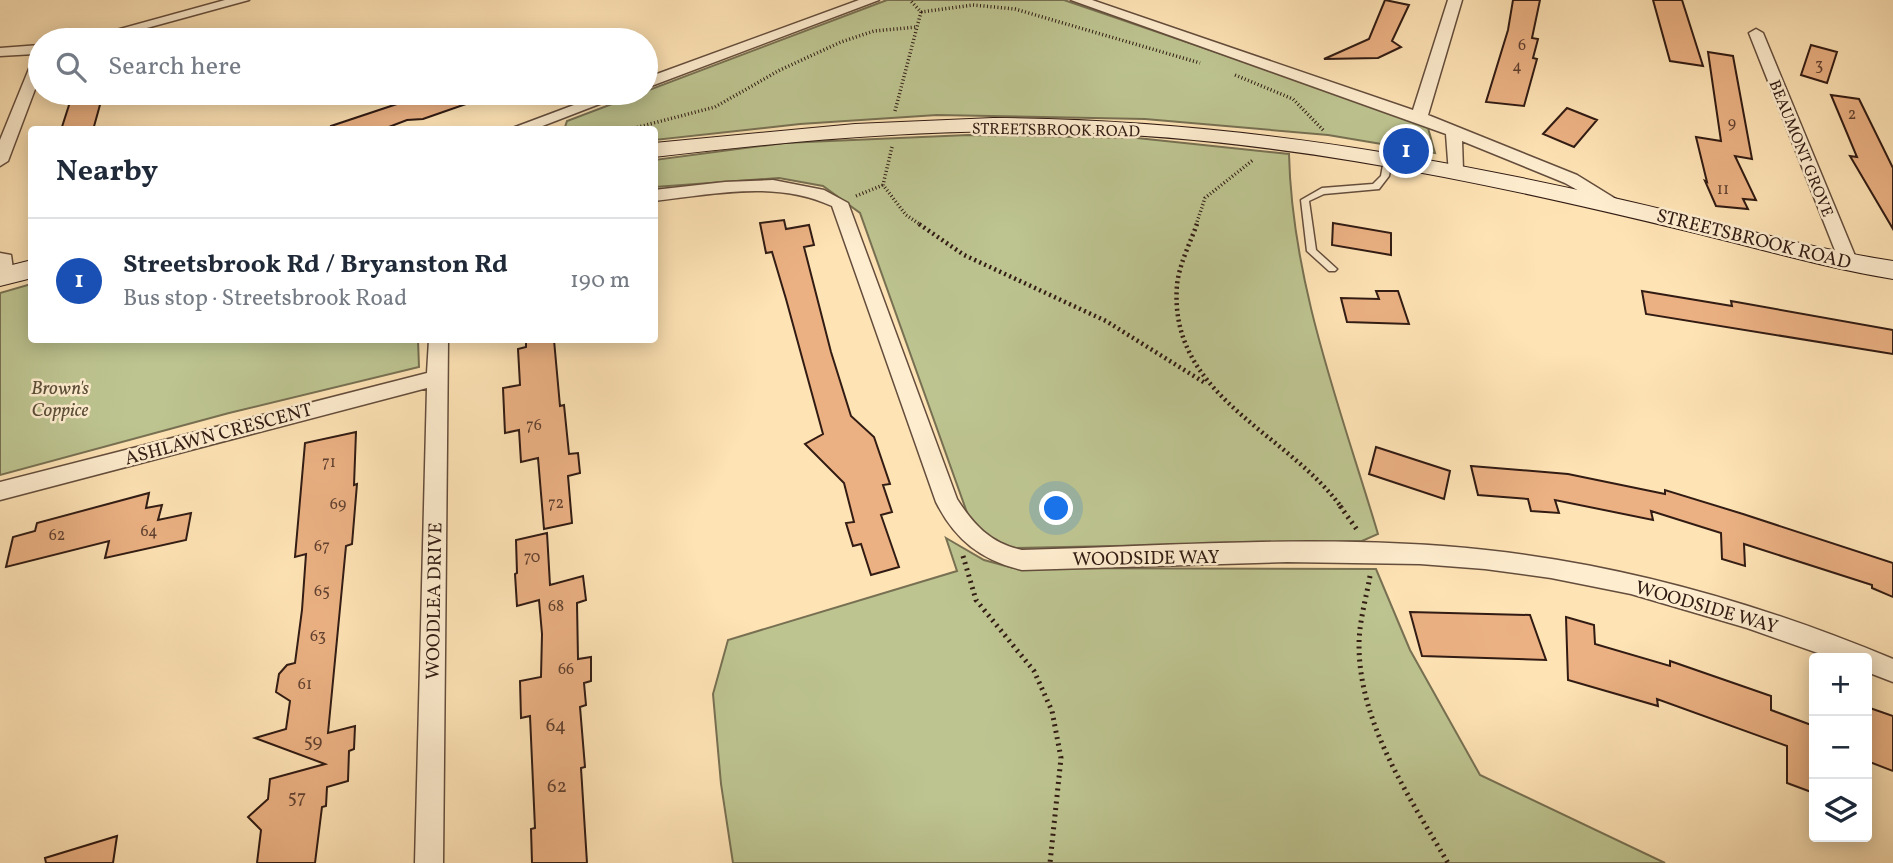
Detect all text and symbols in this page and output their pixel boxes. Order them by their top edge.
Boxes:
search box [28,28,658,105]
house number: 6 [1518,35,1526,57]
icon: search [52,48,90,86]
text: Search here [108,49,241,85]
house number: 3 [1815,55,1823,77]
house number: 4 [1512,56,1522,78]
street label: BEAUMONT GROVE [1763,77,1838,221]
house number: 2 [1848,104,1856,126]
house number: 9 [1728,113,1736,135]
street label: STREETSBROOK ROAD [972,119,1141,143]
pin: 1 [1383,125,1429,177]
text: Nearby [56,151,158,193]
house number: 11 [1717,179,1729,201]
street label: STREETSBROOK ROAD [1653,203,1854,277]
text: Streetsbrook Rd / Bryanston Rd [123,247,508,283]
text: 1 [74,265,84,297]
text: 190 m [570,265,630,297]
text: Bus stop · Streetsbrook Road [123,283,407,315]
park label: Brown's Coppice [31,376,89,424]
street label: ASHLAWN CRESCENT [122,397,315,473]
house number: 76 [526,415,542,437]
house number: 71 [322,452,336,474]
your location [1039,491,1073,525]
house number: 72 [548,493,564,515]
house number: 69 [330,494,346,516]
house number: 64 [140,521,158,543]
street label: WOODLEA DRIVE [421,522,449,680]
house number: 62 [49,525,65,547]
house number: 67 [314,536,330,558]
street label: WOODSIDE WAY [1072,545,1220,573]
house number: 70 [524,547,540,569]
street label: WOODSIDE WAY [1632,575,1781,641]
house number: 65 [314,581,330,603]
house number: 68 [548,596,564,618]
house number: 63 [310,626,326,648]
map controls [1809,653,1872,842]
button: + [1809,653,1872,716]
house number: 66 [558,659,574,681]
house number: 61 [298,674,312,696]
house number: 64 [546,713,566,739]
button: − [1809,716,1872,779]
house number: 59 [304,729,322,755]
house number: 62 [547,774,567,800]
button: layers [1809,779,1872,842]
house number: 57 [288,785,306,811]

